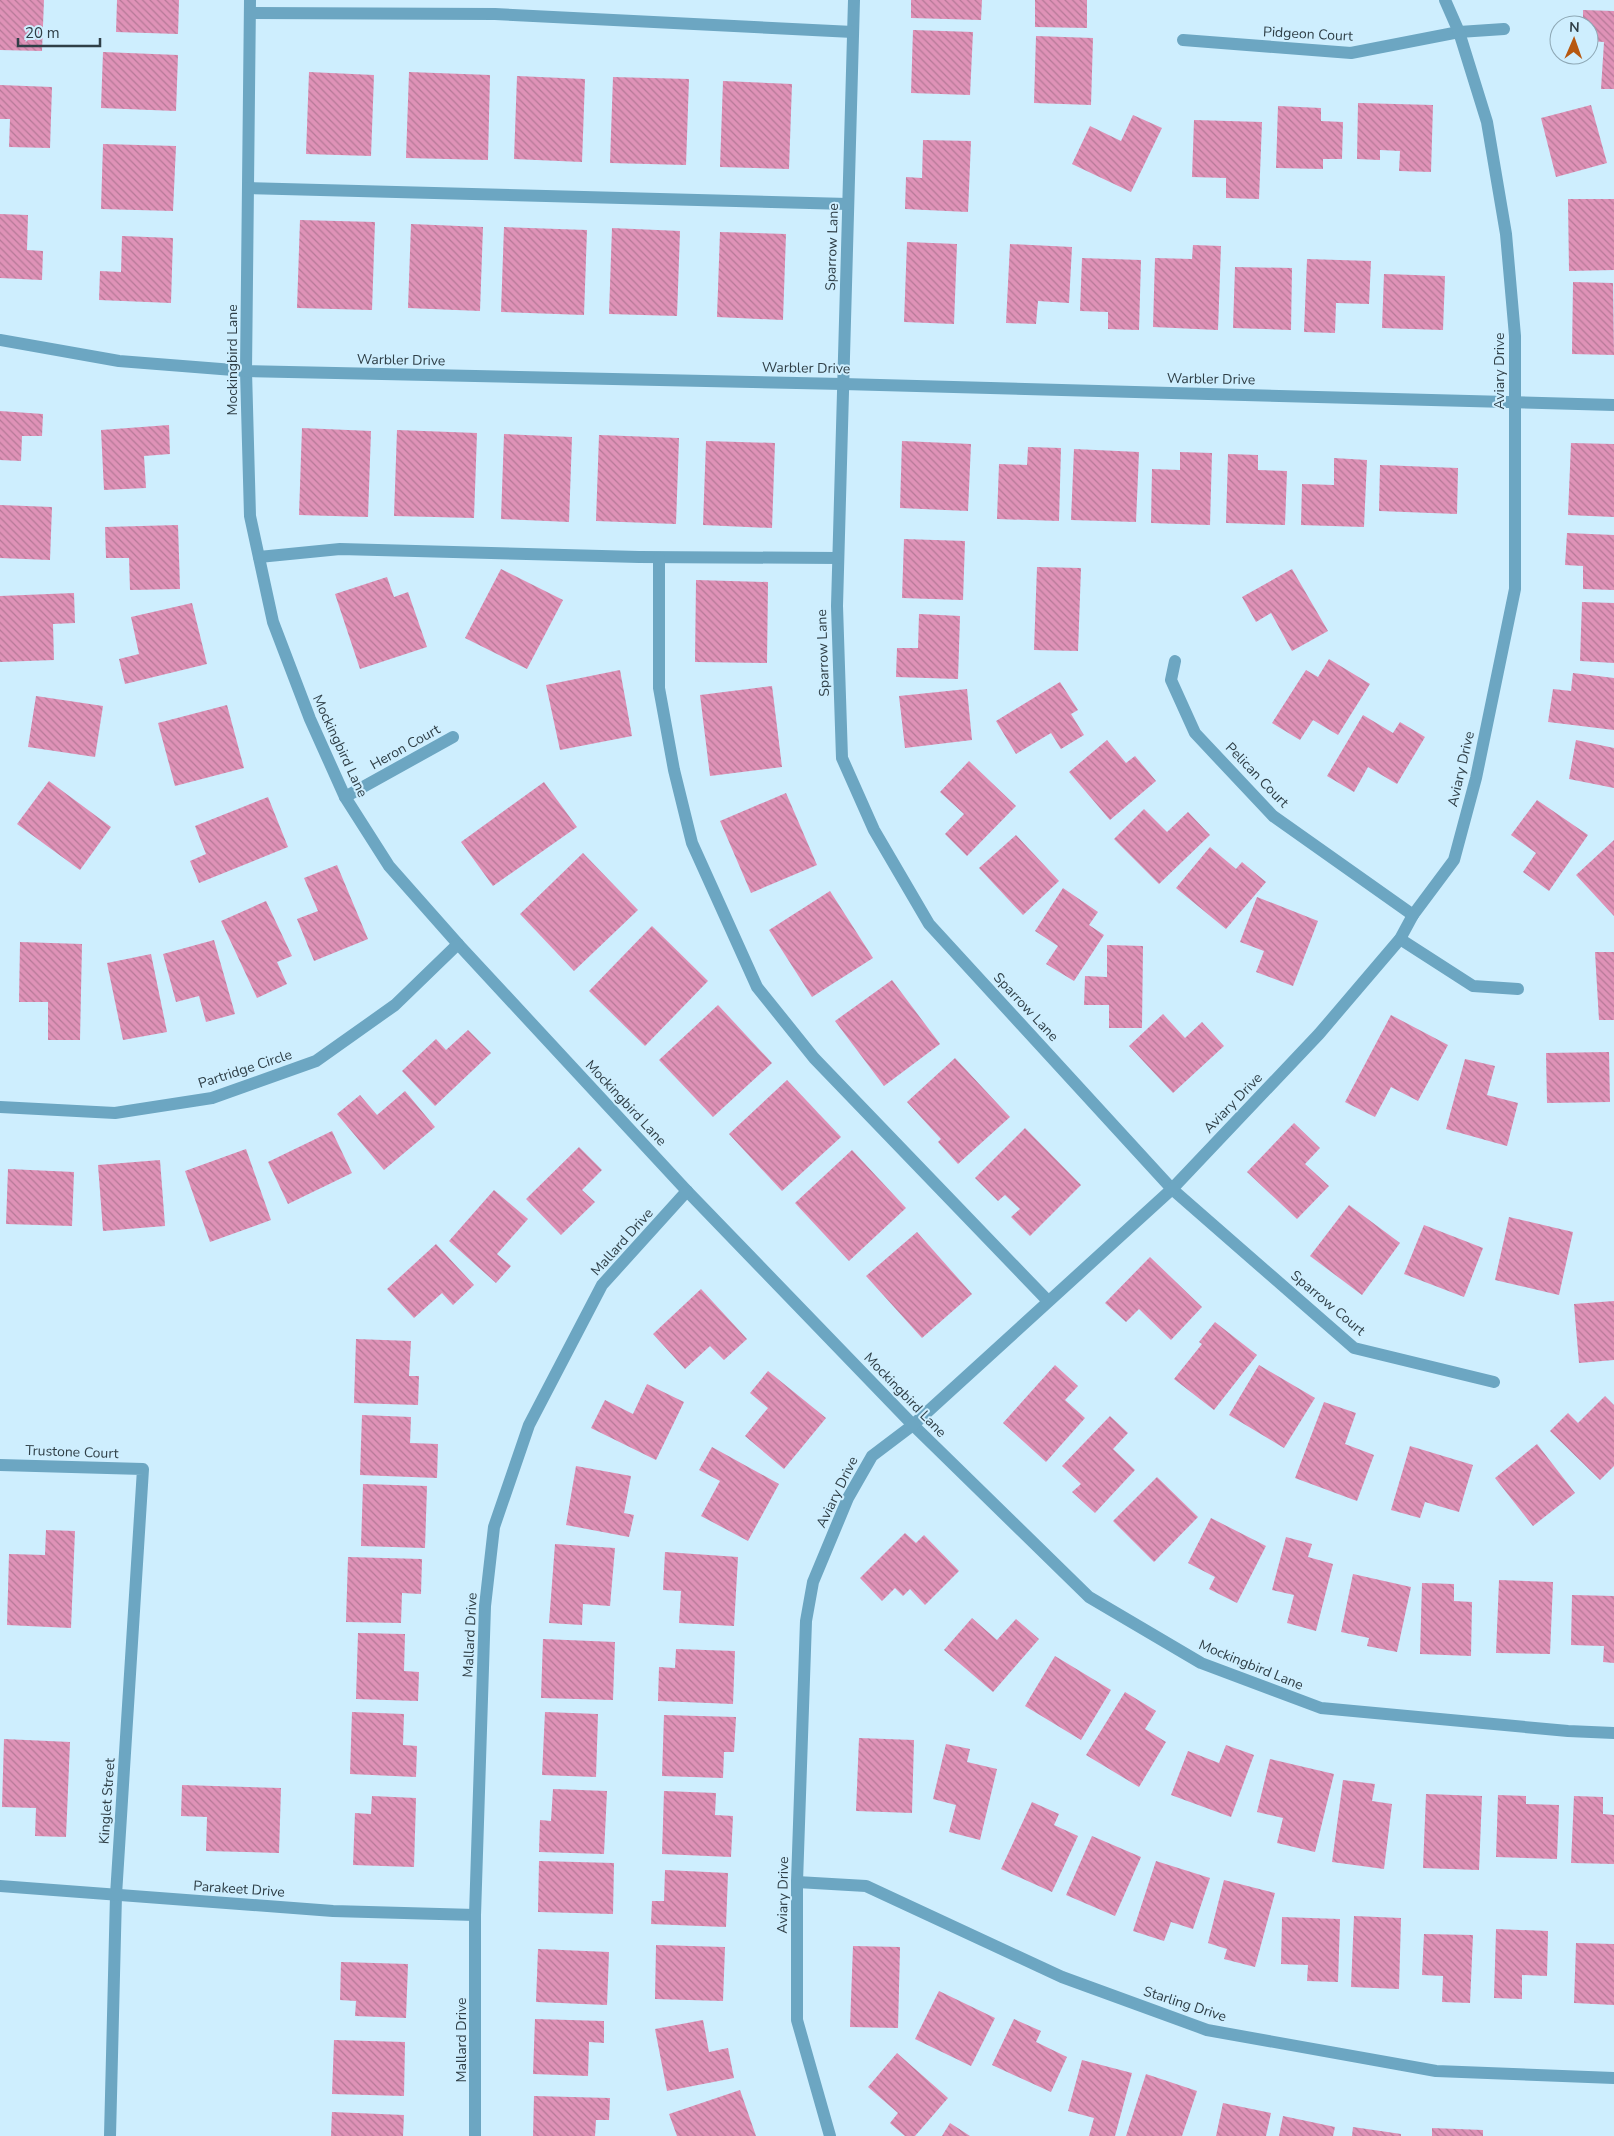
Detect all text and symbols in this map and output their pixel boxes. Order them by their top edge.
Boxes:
scale bar [18,15,100,47]
north arrow [1549,15,1599,65]
text: N [1569,18,1580,37]
street label: Pidgeon Court [1263,22,1354,46]
text: 20 m [25,23,60,43]
street label: Sparrow Lane [821,203,843,291]
street label: Mockingbird Lane [223,304,242,416]
street label: Aviary Drive [1490,332,1509,410]
street label: Warbler Drive [357,350,445,370]
street label: Warbler Drive [762,358,850,378]
street label: Warbler Drive [1167,369,1255,389]
street label: Sparrow Lane [812,609,834,697]
street label: Mockingbird Lane [308,692,372,800]
street label: Heron Court [367,720,443,774]
street label: Aviary Drive [1443,729,1479,809]
street label: Pelican Court [1221,738,1293,812]
street label: Sparrow Lane [989,968,1063,1046]
street label: Partridge Circle [196,1045,294,1093]
street label: Mockingbird Lane [581,1056,671,1150]
street label: Aviary Drive [1199,1069,1267,1137]
street label: Mallard Drive [587,1204,657,1280]
street label: Sparrow Court [1287,1266,1369,1340]
street label: Mockingbird Lane [860,1348,950,1442]
street label: Trustone Court [25,1441,119,1463]
street label: Aviary Drive [812,1453,862,1531]
street label: Mallard Drive [458,1592,482,1678]
street label: Mockingbird Lane [1196,1635,1306,1695]
street label: Kinglet Street [95,1757,119,1845]
street label: Aviary Drive [773,1856,793,1934]
street label: Parakeet Drive [193,1876,285,1902]
street label: Starling Drive [1141,1982,1229,2026]
street label: Mallard Drive [452,1998,471,2082]

